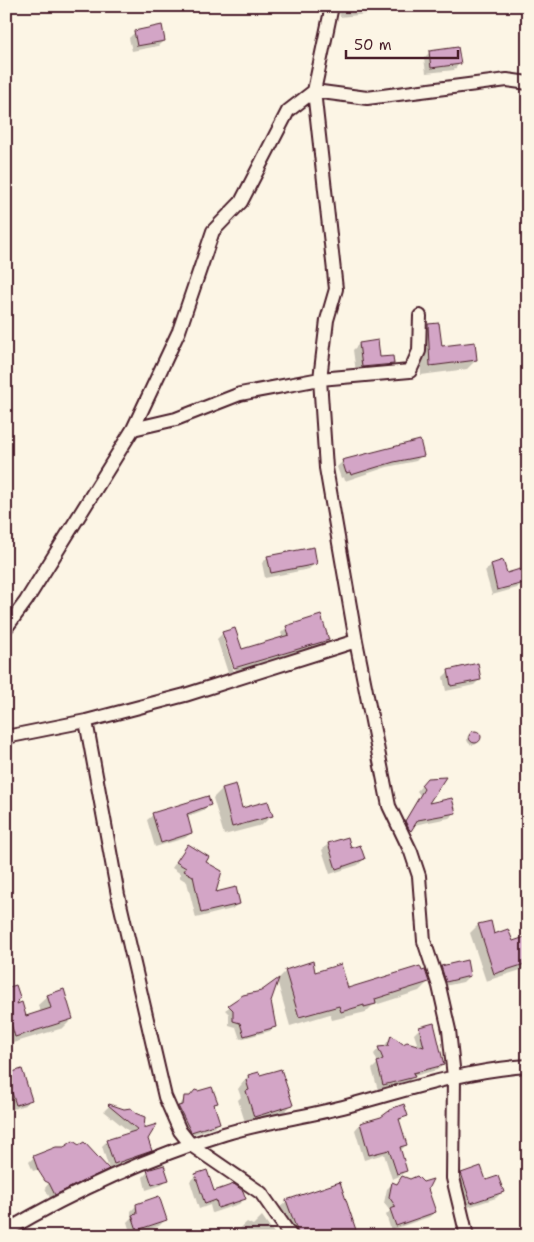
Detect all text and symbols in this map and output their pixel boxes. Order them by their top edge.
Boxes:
scale bar [346,28,459,60]
text: 50 m [354,35,392,55]

